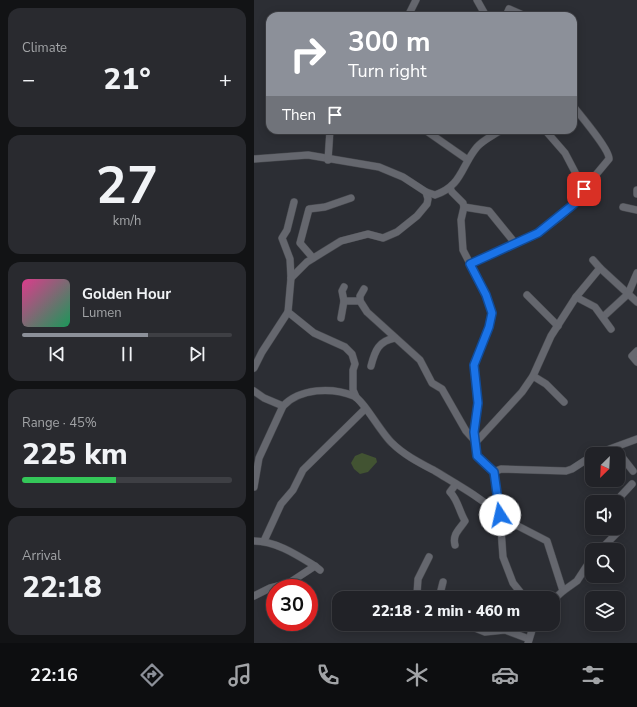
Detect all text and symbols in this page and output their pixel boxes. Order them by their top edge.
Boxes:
text: 300 m [348,23,431,61]
icon: right [282,28,334,80]
text: Climate [22,39,67,57]
text: 21° [103,59,151,100]
text: Turn right [348,59,427,83]
text: − [22,65,35,95]
text: + [219,65,232,95]
icon: arrive [324,104,346,126]
text: Then [282,105,316,125]
text: 27 [96,150,158,221]
pin [567,172,601,206]
icon: arrive [573,178,595,200]
text: km/h [113,212,141,230]
text: Golden Hour [82,284,171,304]
text: Lumen [82,304,122,322]
icon: previous [46,343,68,365]
icon: pause [116,343,138,365]
icon: next [186,343,208,365]
text: Range · 45% [22,414,97,432]
text: 225 km [22,434,128,475]
north arrow [585,447,625,487]
map controls [585,447,625,631]
position arrow [479,494,521,536]
button: sound [585,495,625,535]
button: search [585,543,625,583]
text: Arrival [22,547,61,565]
text: 22:18 [22,567,102,608]
speed limit sign: 30 [266,579,318,631]
button: layers [585,591,625,631]
text: 22:18 · 2 min · 460 m [372,601,520,621]
icon: directions [138,661,166,689]
icon: music [226,661,254,689]
icon: phone [314,661,342,689]
icon: climate [403,661,431,689]
icon: car [491,661,519,689]
icon: filters [579,661,607,689]
text: 22:16 [30,663,78,687]

